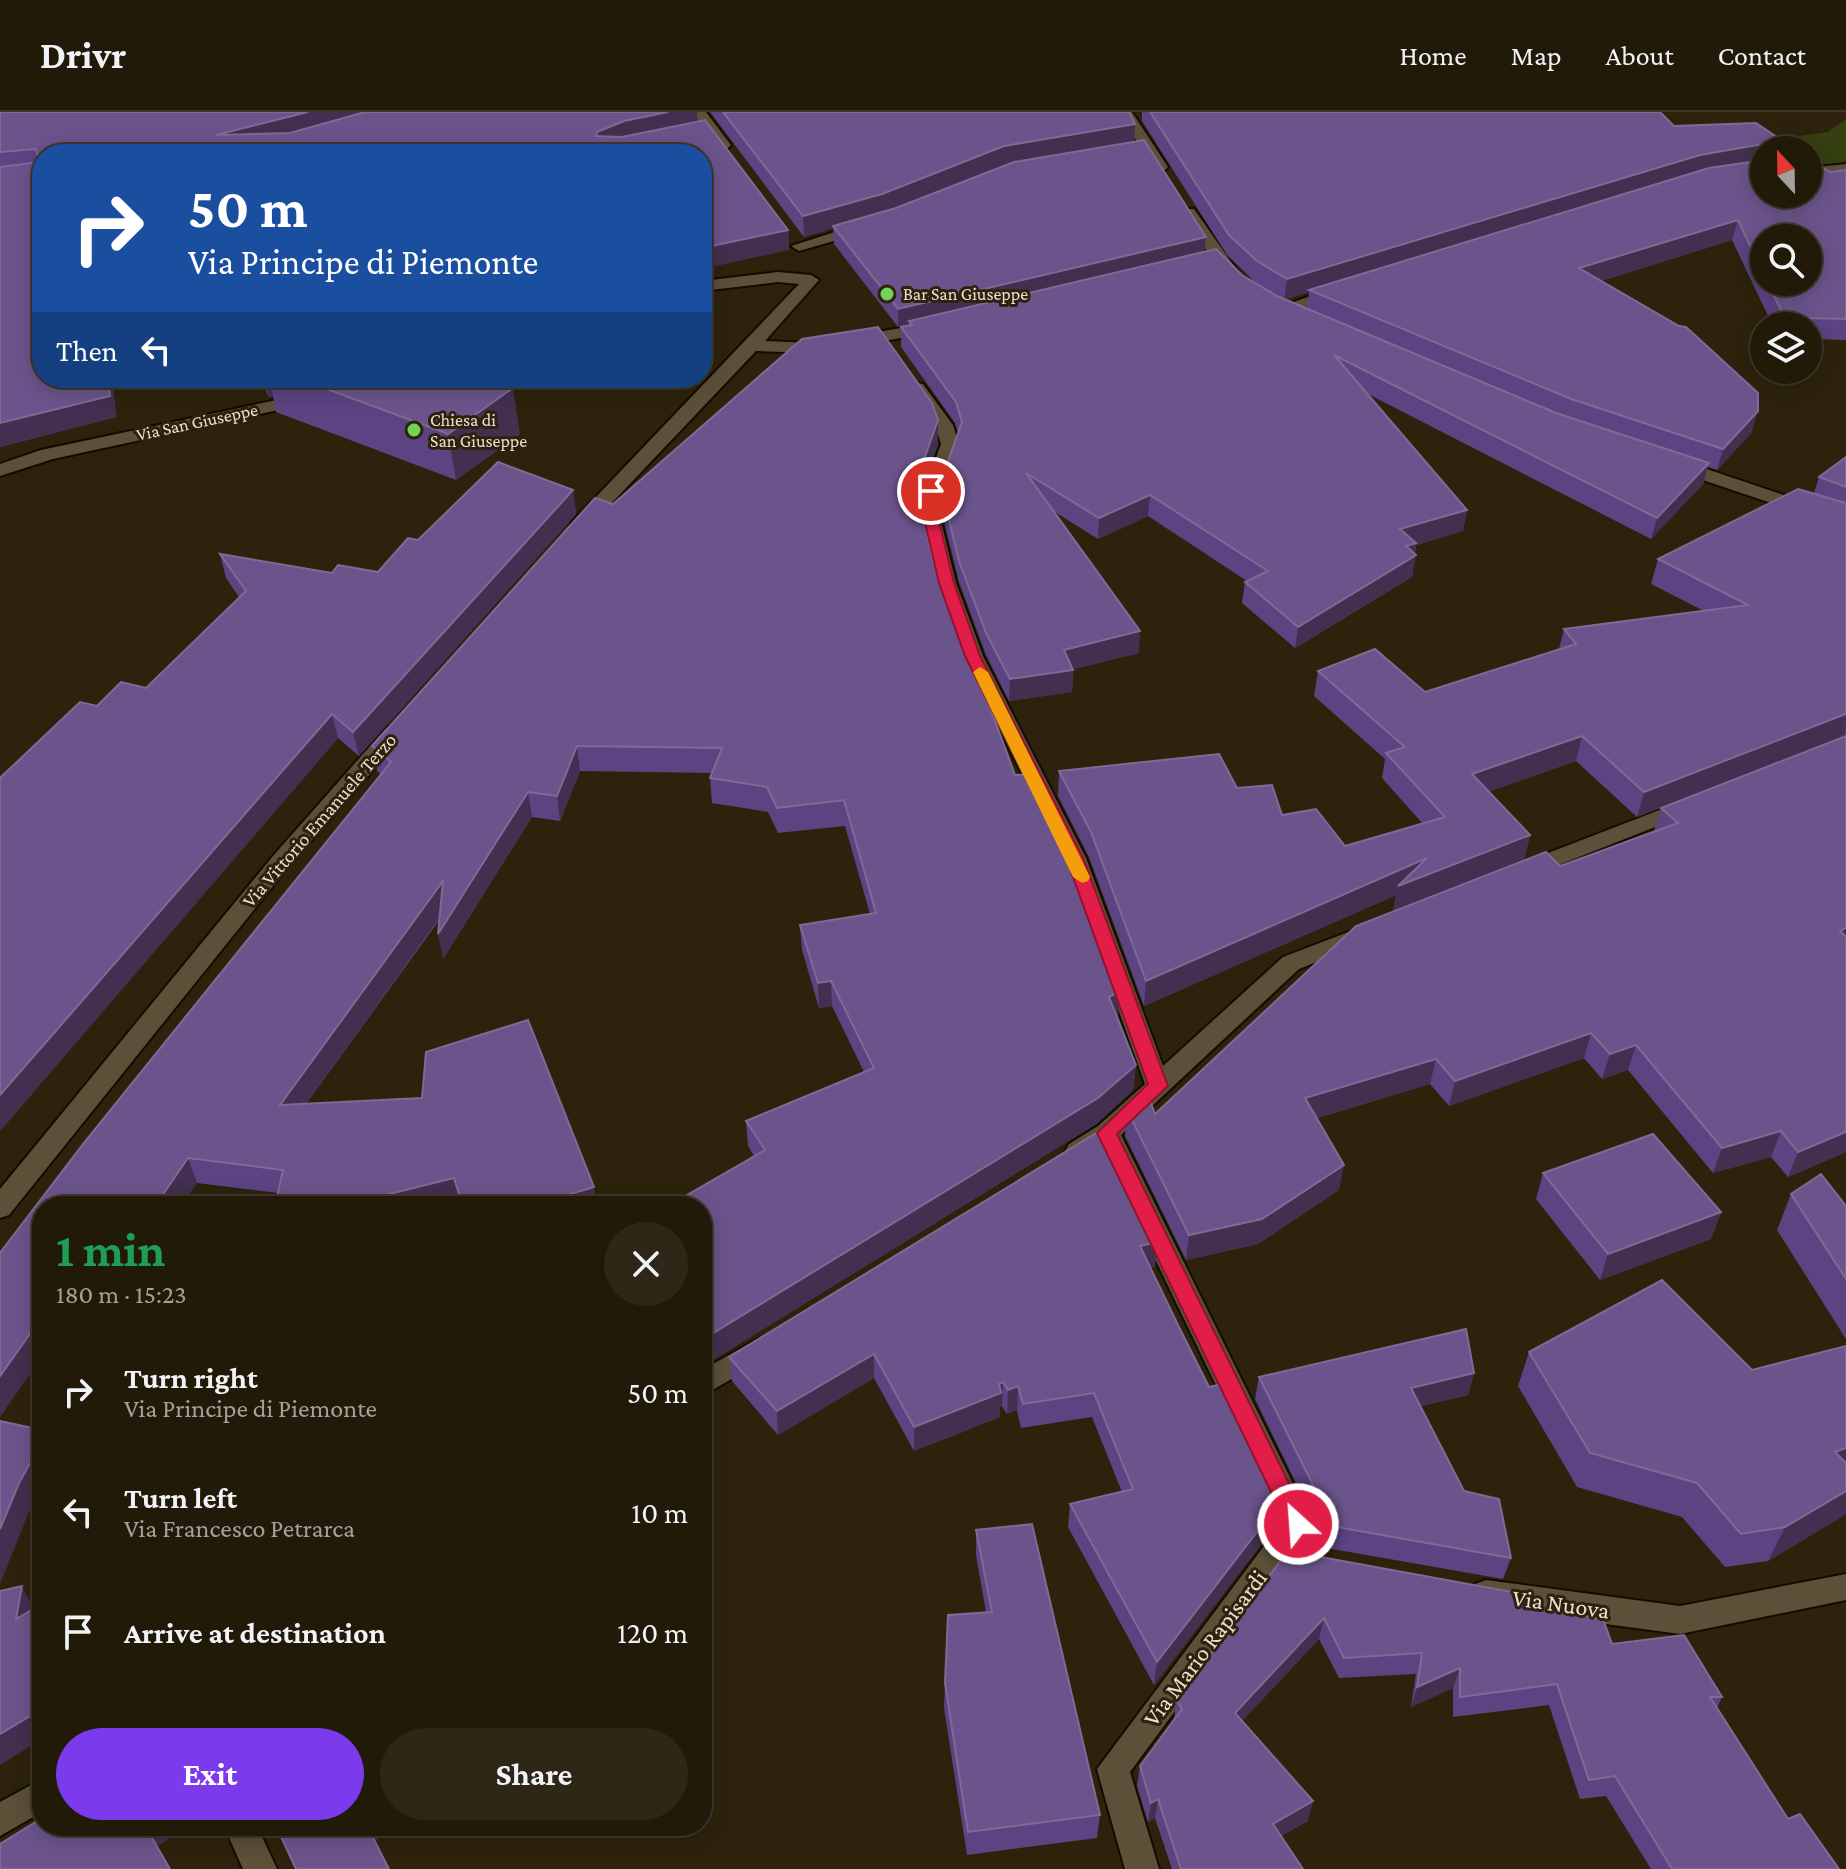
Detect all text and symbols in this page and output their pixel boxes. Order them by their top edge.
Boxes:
text: Drivr [40,34,126,76]
text: Home [1400,40,1467,71]
text: Map [1511,40,1562,71]
text: About [1606,40,1674,71]
text: Contact [1718,40,1806,71]
north arrow [1750,136,1822,208]
map controls [1750,136,1822,384]
icon: right [56,176,160,280]
text: 50 m [188,177,308,239]
button: search [1750,224,1822,296]
text: Via Principe di Piemonte [188,242,538,282]
place label: Bar San Giuseppe [903,284,1028,304]
marker: Bar San Giuseppe [878,285,896,303]
button: layers [1750,312,1822,384]
icon: left [134,328,178,372]
text: Then [56,334,118,367]
street label: Via San Giuseppe [134,399,260,445]
place label: Chiesa di San Giuseppe [430,410,527,451]
marker: Chiesa di San Giuseppe [405,421,423,439]
pin [897,457,965,525]
icon: arrive [909,469,953,513]
street label: Via Vittorio Emanuele Terzo [238,729,401,911]
button: close [604,1222,688,1306]
text: 1 min [56,1223,165,1276]
text: 180 m · 15:23 [56,1280,187,1309]
text: Turn right [124,1361,258,1394]
icon: right [56,1370,100,1414]
text: 50 m [627,1376,688,1409]
text: Via Principe di Piemonte [124,1394,377,1423]
text: Turn left [124,1481,237,1514]
position arrow [1256,1482,1340,1566]
icon: left [56,1490,100,1534]
text: 10 m [631,1496,688,1529]
text: Via Francesco Petrarca [124,1514,355,1543]
street label: Via Mario Rapisardi [1137,1564,1272,1731]
street label: Via Nuova [1511,1583,1611,1624]
icon: arrive [56,1610,100,1654]
text: Arrive at destination [124,1616,386,1649]
text: 120 m [617,1616,688,1649]
button: Exit [56,1728,364,1820]
button: Share [380,1728,688,1820]

